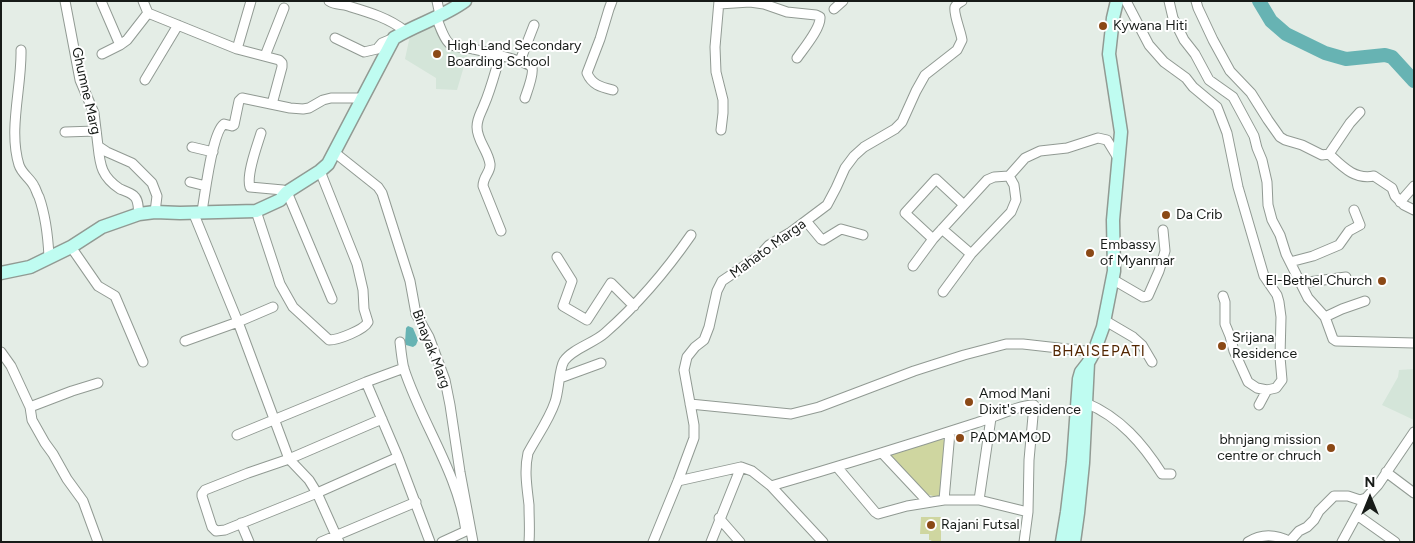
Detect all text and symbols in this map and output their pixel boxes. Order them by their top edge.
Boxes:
place label: Kywana Hiti [1113,18,1187,34]
marker: Kywana Hiti [1097,20,1109,32]
place label: High Land Secondary Boarding School [447,38,581,70]
street label: Ghumne Marg [68,46,104,136]
marker: High Land Secondary Boarding School [431,48,443,60]
place label: Da Crib [1176,207,1223,223]
marker: Da Crib [1160,209,1172,221]
street label: Mahato Marga [727,216,809,282]
place label: Embassy of Myanmar [1100,237,1175,270]
marker: Embassy of Myanmar [1084,247,1096,259]
place label: El-Bethel Church [1265,273,1372,289]
marker: El-Bethel Church [1376,275,1388,287]
street label: Binayak Marg [408,307,454,391]
place label: Srijana Residence [1232,330,1297,362]
marker: Srijana Residence [1216,340,1228,352]
district label: BHAISEPATI [1051,343,1147,361]
place label: Amod Mani Dixit's residence [979,386,1081,418]
marker: Amod Mani Dixit's residence [963,396,975,408]
place label: PADMAMOD [970,430,1051,446]
marker: PADMAMOD [954,432,966,444]
place label: bhnjang mission centre or chruch [1217,432,1321,464]
marker: bhnjang mission centre or chruch [1325,442,1337,454]
north arrow [1345,473,1395,523]
text: N [1365,474,1375,491]
place label: Rajani Futsal [941,517,1020,533]
marker: Rajani Futsal [925,519,937,531]

